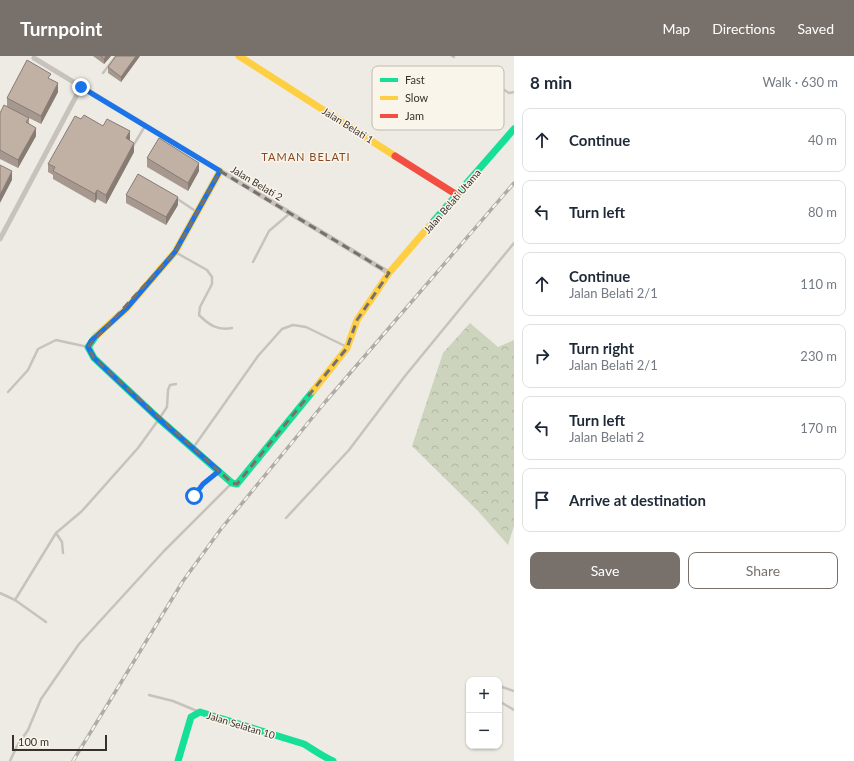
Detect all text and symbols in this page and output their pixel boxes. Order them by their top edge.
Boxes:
text: Turnpoint [20,17,102,40]
text: Map [663,20,690,37]
text: Directions [712,20,775,37]
text: Saved [797,20,834,37]
legend [372,66,504,130]
text: 8 min [530,72,572,93]
text: Fast [405,73,425,86]
text: Walk · 630 m [762,74,838,90]
route end [72,78,90,96]
text: Slow [405,91,429,104]
street label: Jalan Belati 1 [320,105,376,146]
text: Jam [405,109,424,122]
icon: ahead [531,129,553,151]
text: Continue [569,131,630,149]
text: 40 m [808,132,837,148]
district label: TAMAN BELATI [261,150,351,163]
street label: Jalan Belati 2 [229,163,285,203]
street label: Jalan Belati Utama [421,166,483,236]
icon: left [531,201,553,223]
text: Turn left [569,203,625,221]
text: 80 m [808,204,837,220]
text: Continue [569,267,630,285]
icon: ahead [531,273,553,295]
text: 110 m [800,276,837,292]
text: Jalan Belati 2/1 [569,285,658,301]
text: Turn right [569,339,634,357]
icon: right [531,345,553,367]
text: 230 m [800,348,837,364]
text: Jalan Belati 2/1 [569,357,658,373]
text: Turn left [569,411,625,429]
icon: left [531,417,553,439]
text: 170 m [800,420,837,436]
text: Jalan Belati 2 [569,429,644,445]
route start [185,487,203,505]
icon: arrive [531,489,553,511]
text: Arrive at destination [569,491,706,509]
button: Save [530,552,680,589]
button: Share [688,552,838,589]
map controls [466,677,502,749]
button: + [466,677,502,713]
street label: Jalan Selatan 10 [205,709,277,741]
button: − [466,713,502,749]
scale bar [12,733,107,752]
text: 100 m [18,735,49,748]

